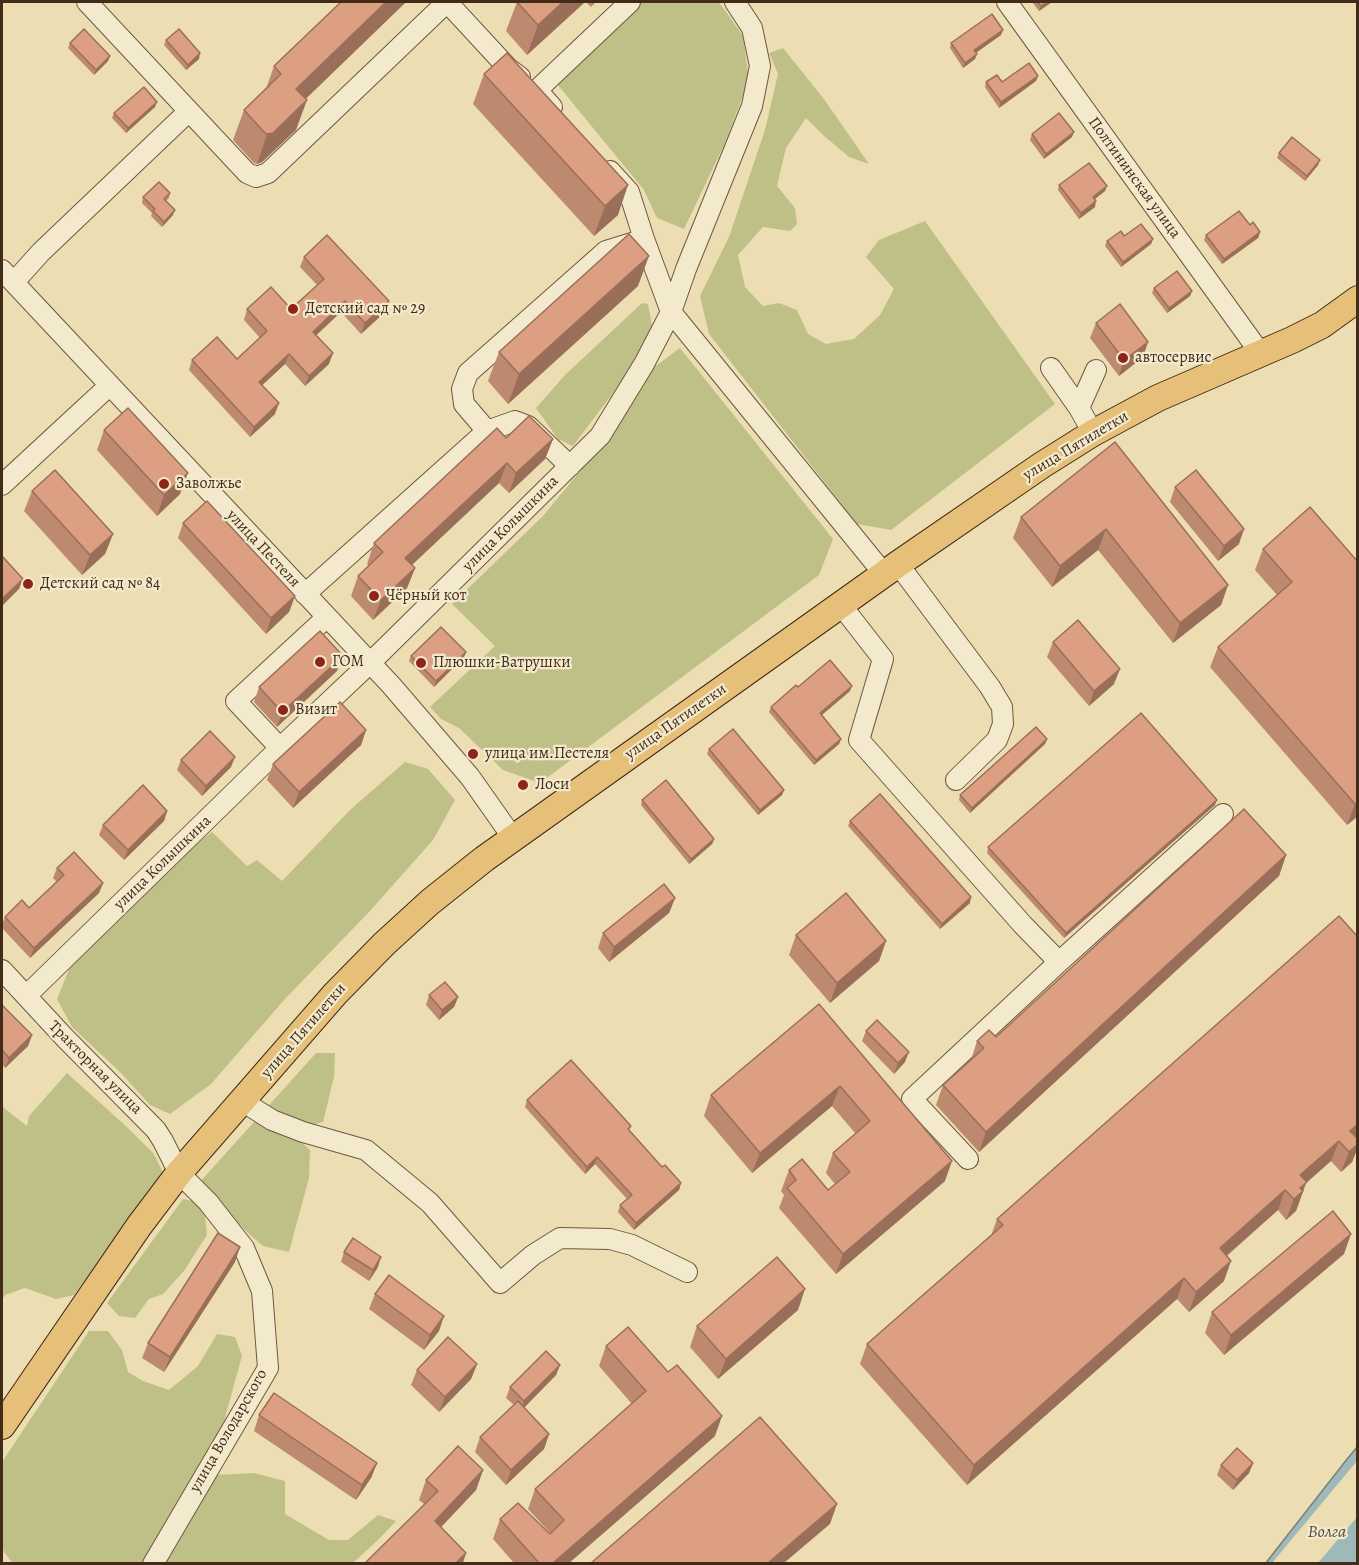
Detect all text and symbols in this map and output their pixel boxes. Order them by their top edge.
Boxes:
street label: Полтининская улица [1083,113,1185,243]
place label: Детский сад № 29 [305,299,425,319]
marker: Детский сад № 29 [286,302,300,316]
place label: автосервис [1135,348,1211,368]
marker: автосервис [1116,351,1130,365]
street label: улица Пятилетки [1020,407,1132,485]
street label: улица Колышкина [459,472,563,576]
place label: Заволжье [176,474,242,494]
marker: Заволжье [157,477,171,491]
street label: улица Пестеля [222,506,304,592]
place label: Детский сад № 84 [40,574,160,594]
marker: Детский сад № 84 [21,577,35,591]
place label: Чёрный кот [386,586,467,606]
marker: Чёрный кот [367,589,381,603]
place label: ГОМ [332,652,364,672]
place label: Плюшки-Ватрушки [433,653,571,673]
marker: ГОМ [313,655,327,669]
marker: Плюшки-Ватрушки [414,656,428,670]
street label: улица Пятилетки [622,680,730,764]
place label: Визит [295,700,337,720]
marker: Визит [276,703,290,717]
place label: улица им.Пестеля [485,744,609,764]
marker: улица им.Пестеля [466,747,480,761]
place label: Лоси [535,775,569,795]
marker: Лоси [516,778,530,792]
street label: улица Колышкина [110,812,216,914]
street label: улица Пятилетки [258,980,350,1082]
street label: Тракторная улица [44,1017,146,1119]
street label: улица Володарского [186,1366,272,1496]
water label: Волга [1308,1522,1346,1544]

